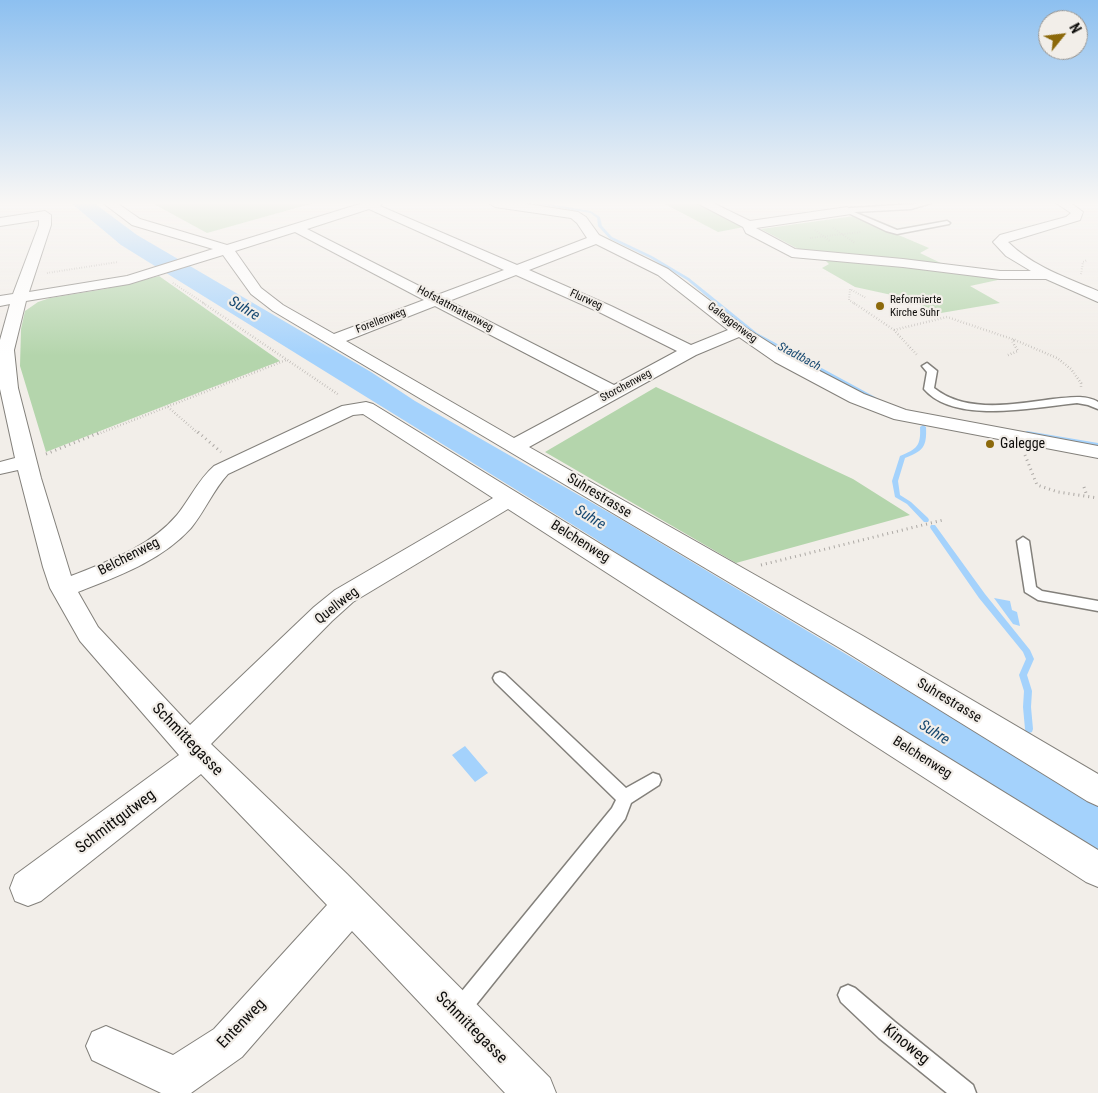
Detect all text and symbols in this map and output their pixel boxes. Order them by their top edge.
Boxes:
north arrow [1038,10,1088,60]
text: N [1066,21,1084,36]
street label: Hofstattmattenweg [415,283,495,335]
street label: Flurweg [568,287,604,313]
water label: Suhre [225,293,263,325]
place label: Reformierte Kirche Suhr [890,293,941,319]
street label: Galeggenweg [705,300,759,346]
marker: Reformierte Kirche Suhr [874,300,886,312]
street label: Forellenweg [354,305,408,337]
water label: Stadtbach [775,340,823,374]
street label: Storchenweg [598,367,654,405]
place label: Galegge [1000,436,1045,452]
marker: Galegge [984,438,996,450]
street label: Suhrestrasse [564,470,634,522]
water label: Suhre [571,502,609,534]
street label: Belchenweg [547,517,613,567]
street label: Belchenweg [96,534,162,580]
street label: Quellweg [312,584,362,628]
street label: Suhrestrasse [914,675,984,727]
street label: Schmittegasse [148,700,226,780]
water label: Suhre [915,717,953,749]
street label: Belchenweg [889,733,955,783]
street label: Schmittgutweg [72,786,160,858]
street label: Schmittegasse [431,988,511,1068]
street label: Entenweg [214,995,270,1053]
street label: Kinoweg [879,1021,933,1069]

